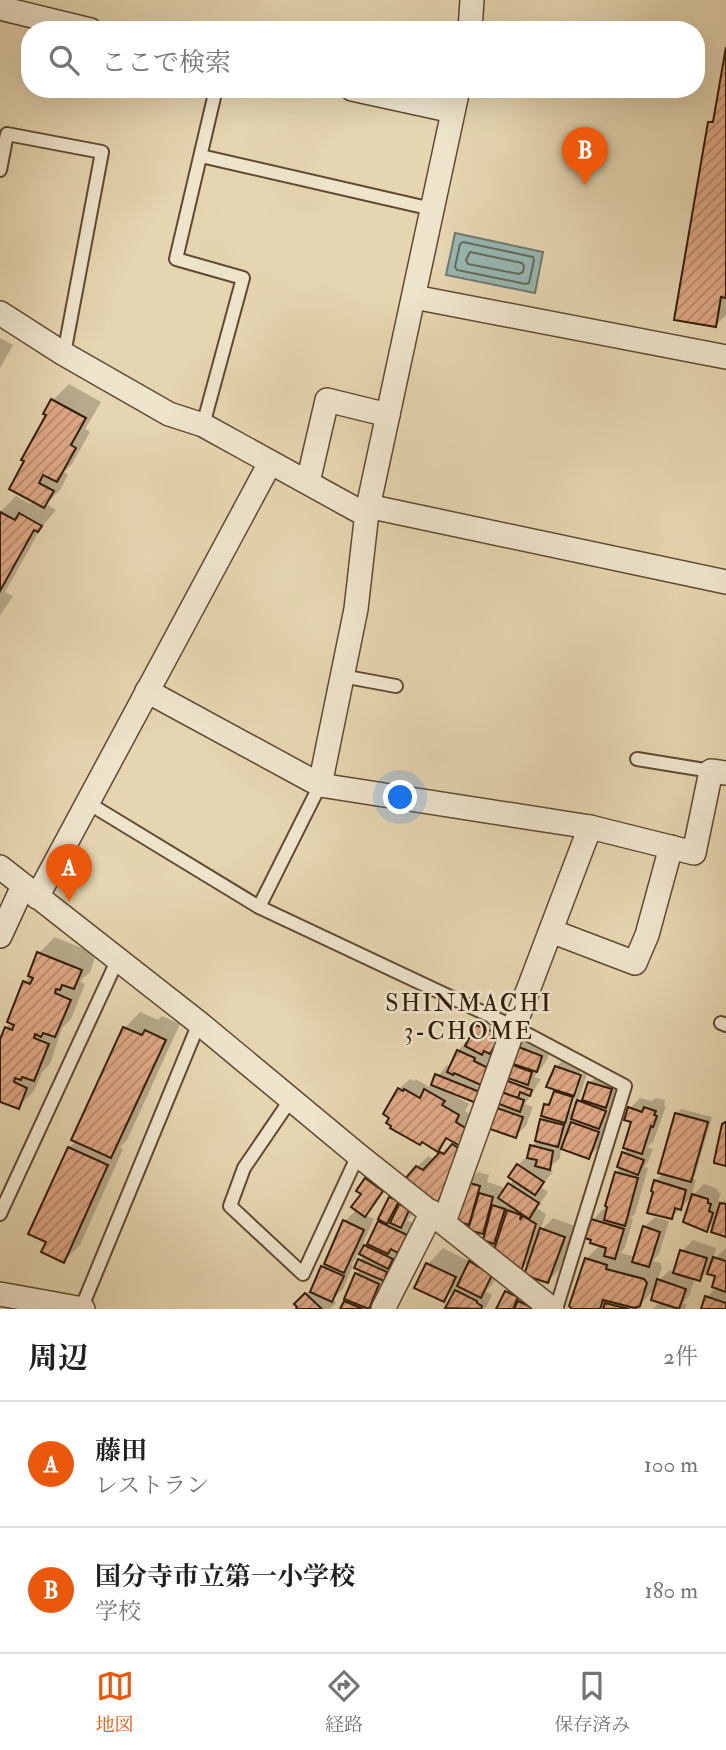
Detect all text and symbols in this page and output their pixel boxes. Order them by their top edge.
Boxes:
search box [21,21,705,98]
icon: search [45,41,83,79]
text: ここで検索 [101,47,231,79]
pin: B [562,127,608,185]
your location [383,780,417,814]
pin: A [46,844,92,902]
district label: SHINMACHI 3-CHOME [385,988,553,1047]
text: 周辺 [28,1340,88,1377]
text: 2件 [663,1342,698,1371]
text: 藤田 [95,1435,147,1467]
text: A [44,1450,58,1479]
text: 100 m [644,1450,698,1479]
text: レストラン [95,1471,209,1500]
text: 国分寺市立第一小学校 [95,1561,355,1593]
text: B [43,1576,59,1605]
text: 180 m [645,1576,698,1605]
text: 学校 [95,1597,141,1626]
tab: 地図 [96,1667,134,1737]
tab: 経路 [325,1667,363,1737]
tab: 保存済み [554,1667,630,1737]

